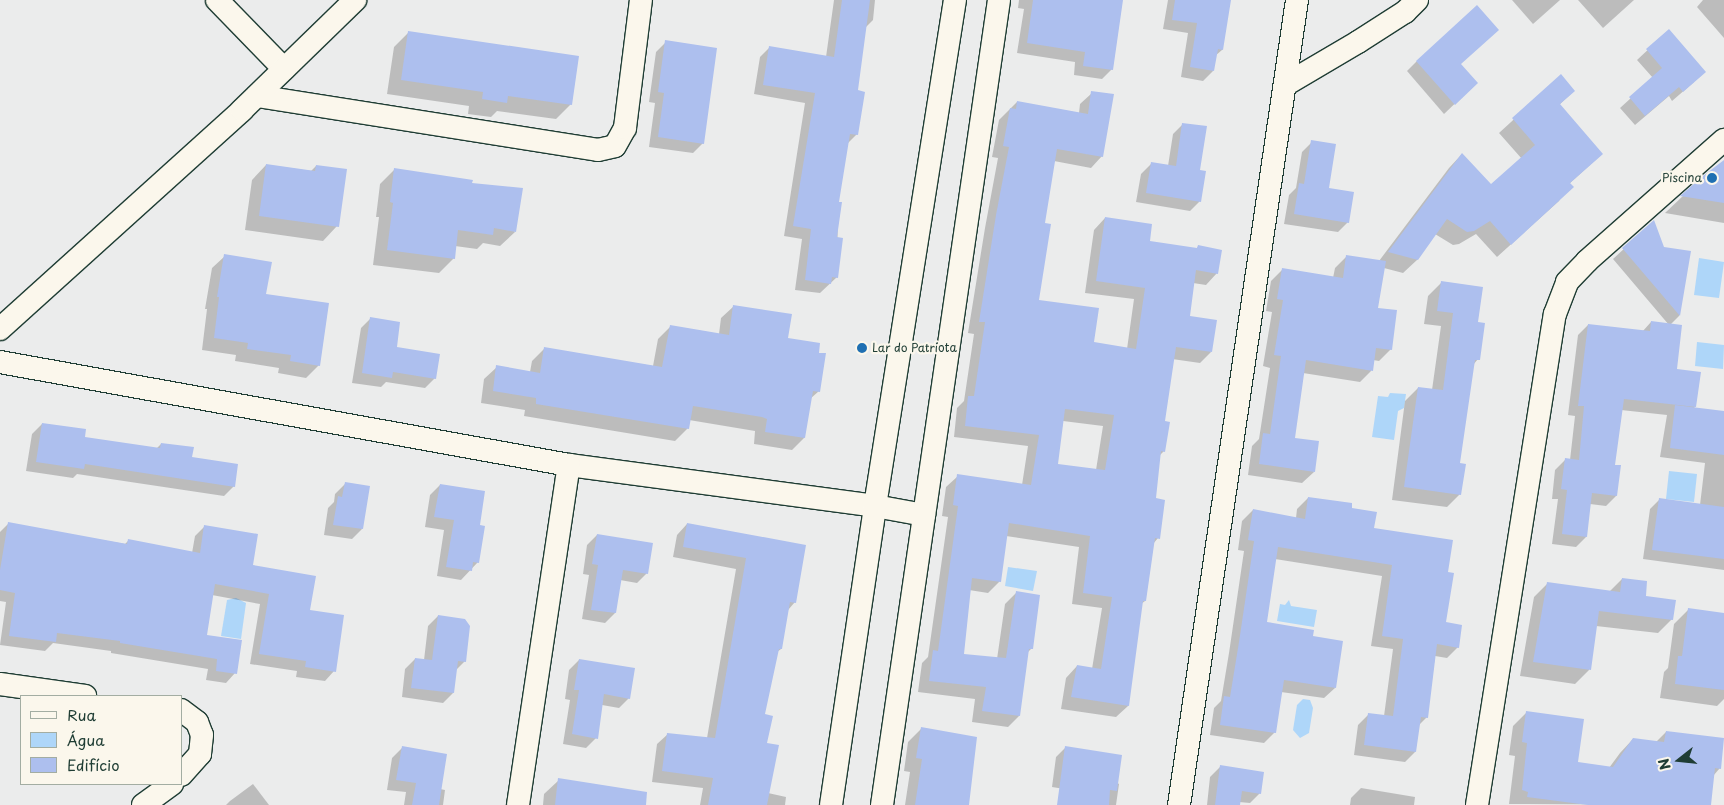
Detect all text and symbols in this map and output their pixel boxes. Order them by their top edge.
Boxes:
place label: Piscina [1662,171,1702,185]
marker: Piscina [1706,172,1718,184]
place label: Lar do Patriota [872,341,959,355]
marker: Lar do Patriota [856,342,868,354]
legend [20,695,182,785]
text: Rua [67,703,96,726]
text: Água [67,728,105,751]
north arrow [1654,735,1704,785]
text: Edifício [67,753,120,776]
text: N [1652,756,1676,772]

